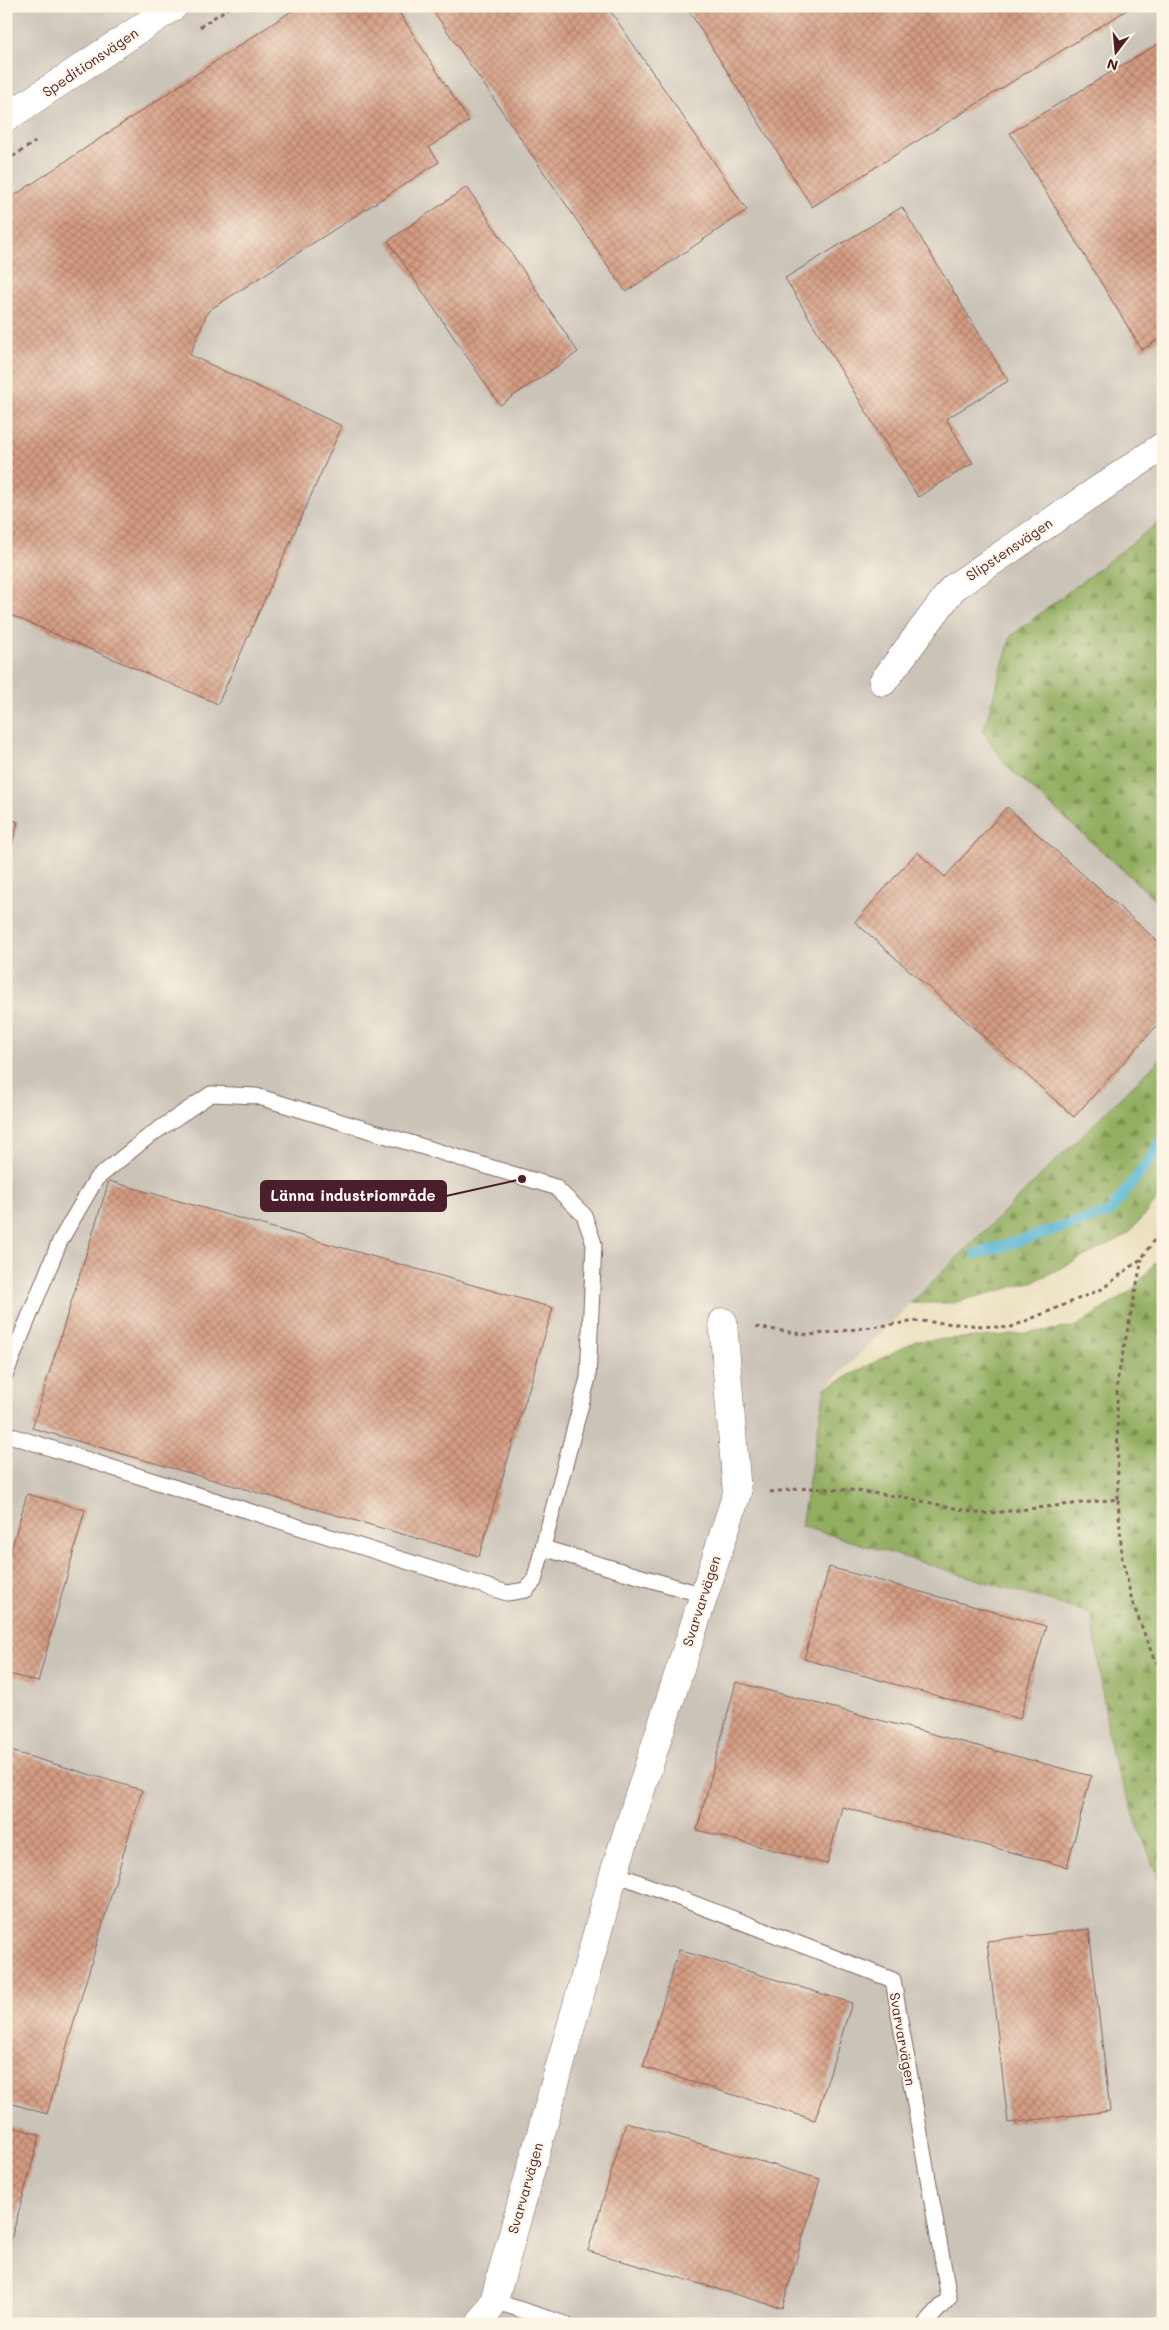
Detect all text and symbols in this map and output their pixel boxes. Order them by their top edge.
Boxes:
street label: Speditionsvägen [38,23,142,101]
north arrow [1092,28,1142,78]
text: N [1105,54,1120,76]
street label: Slipstensvägen [962,513,1056,585]
callout: Länna industriområde [261,1181,446,1211]
text: Länna industriområde [270,1185,436,1205]
street label: Svarvarvägen [677,1553,725,1649]
street label: Svarvarvägen [885,1991,921,2087]
street label: Svarvarvägen [503,2140,547,2236]

